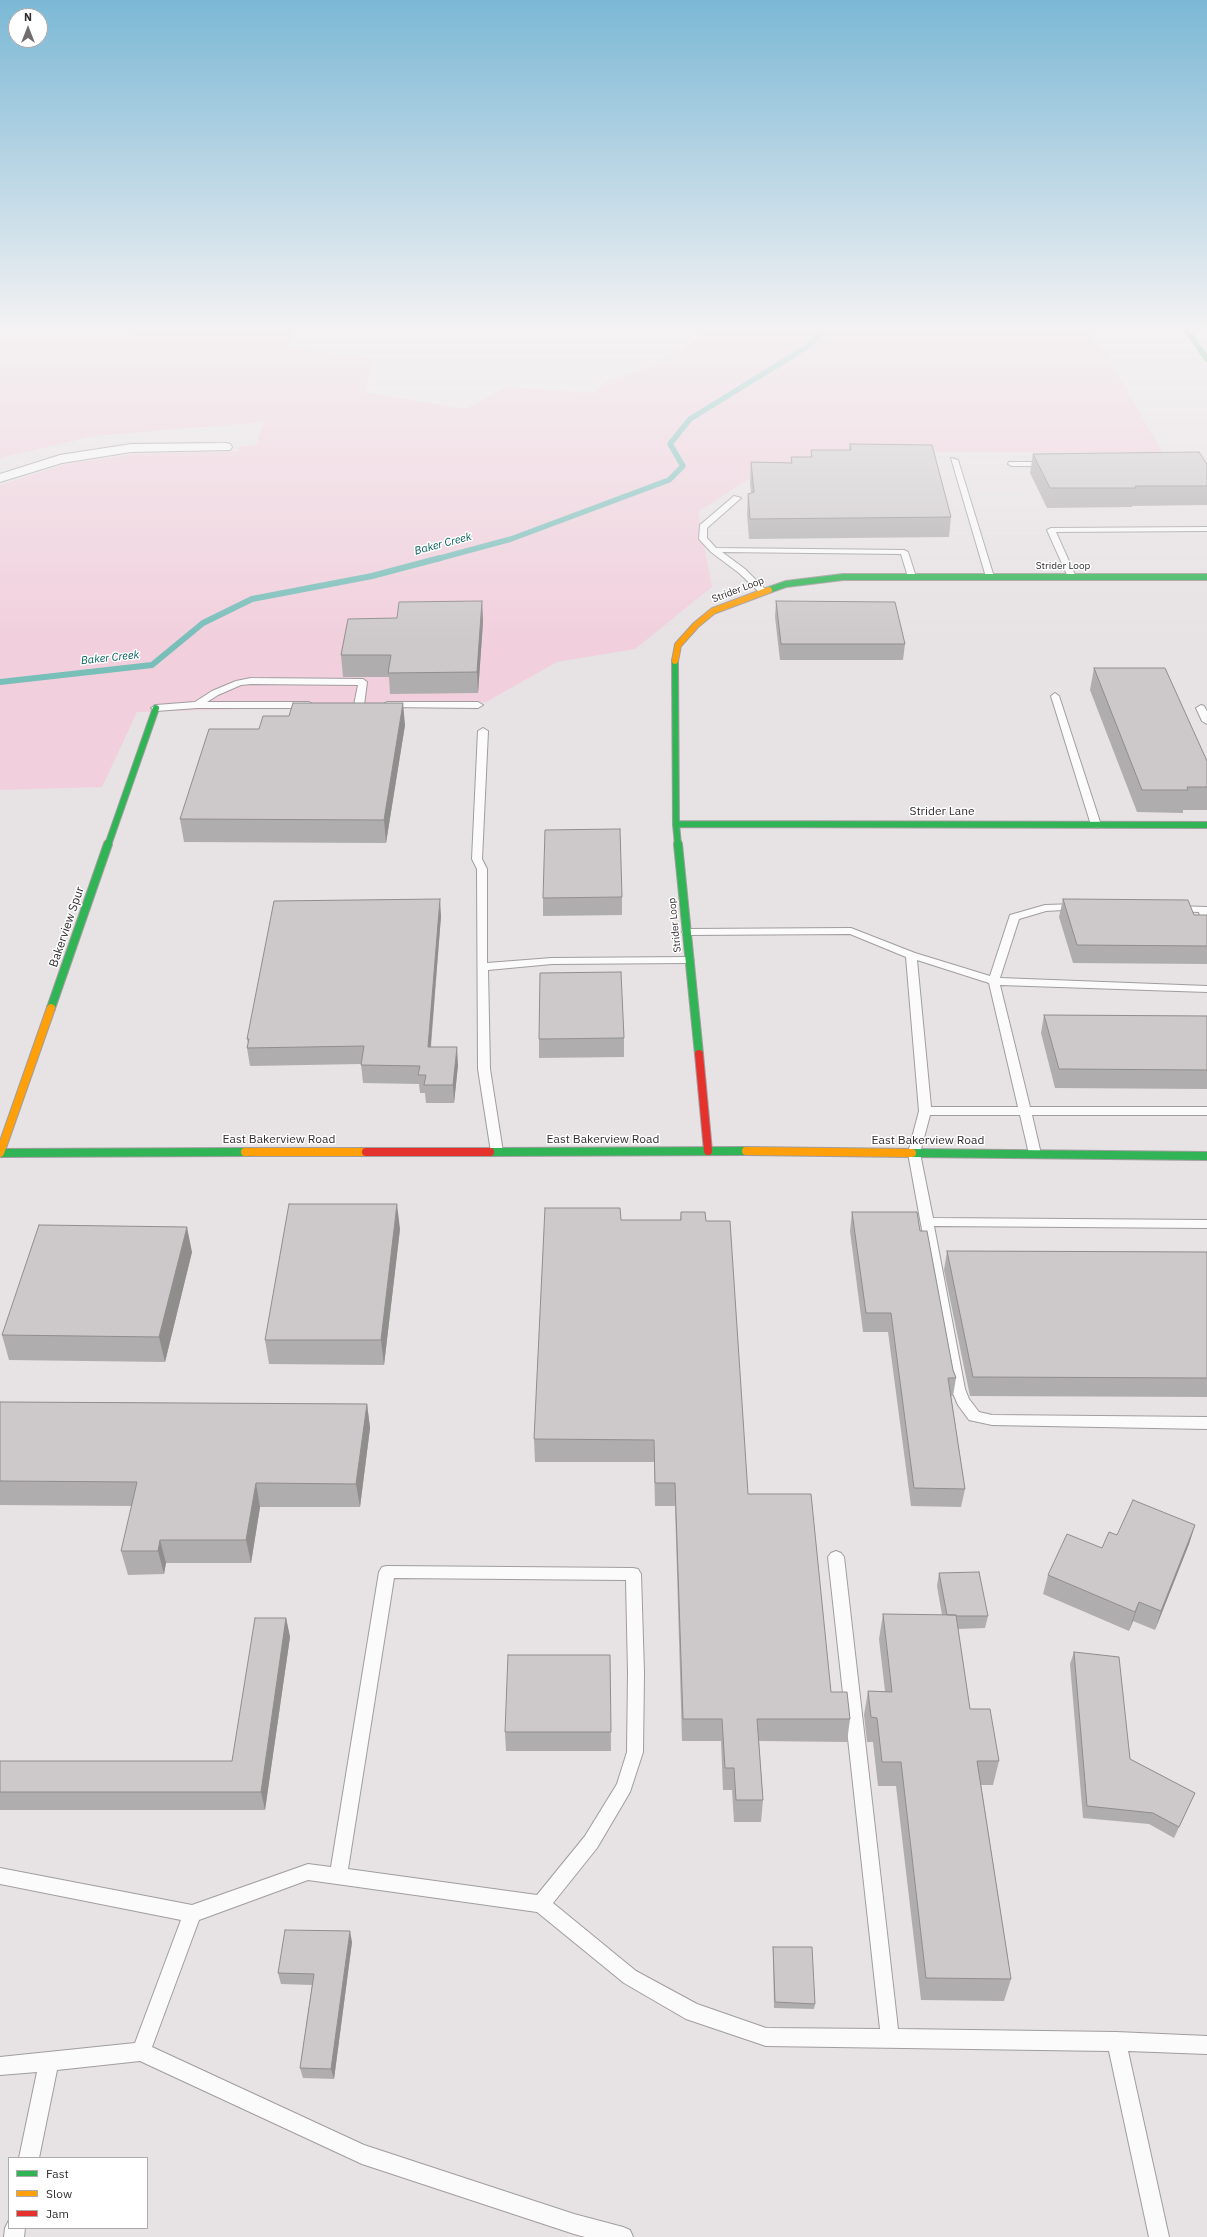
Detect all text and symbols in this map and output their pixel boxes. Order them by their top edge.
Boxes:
north arrow [8,8,48,48]
text: N [24,10,32,24]
water label: Baker Creek [413,530,473,558]
street label: Strider Loop [1036,560,1090,572]
street label: Strider Loop [710,575,766,605]
water label: Baker Creek [80,648,140,668]
street label: Strider Lane [909,805,975,819]
street label: Bakerview Spur [47,885,87,969]
street label: Strider Loop [666,897,684,953]
street label: East Bakerview Road [223,1133,335,1147]
street label: East Bakerview Road [547,1133,659,1147]
street label: East Bakerview Road [872,1134,984,1148]
legend [8,2157,148,2229]
text: Fast [46,2166,69,2181]
text: Slow [46,2186,72,2201]
text: Jam [46,2206,69,2221]

